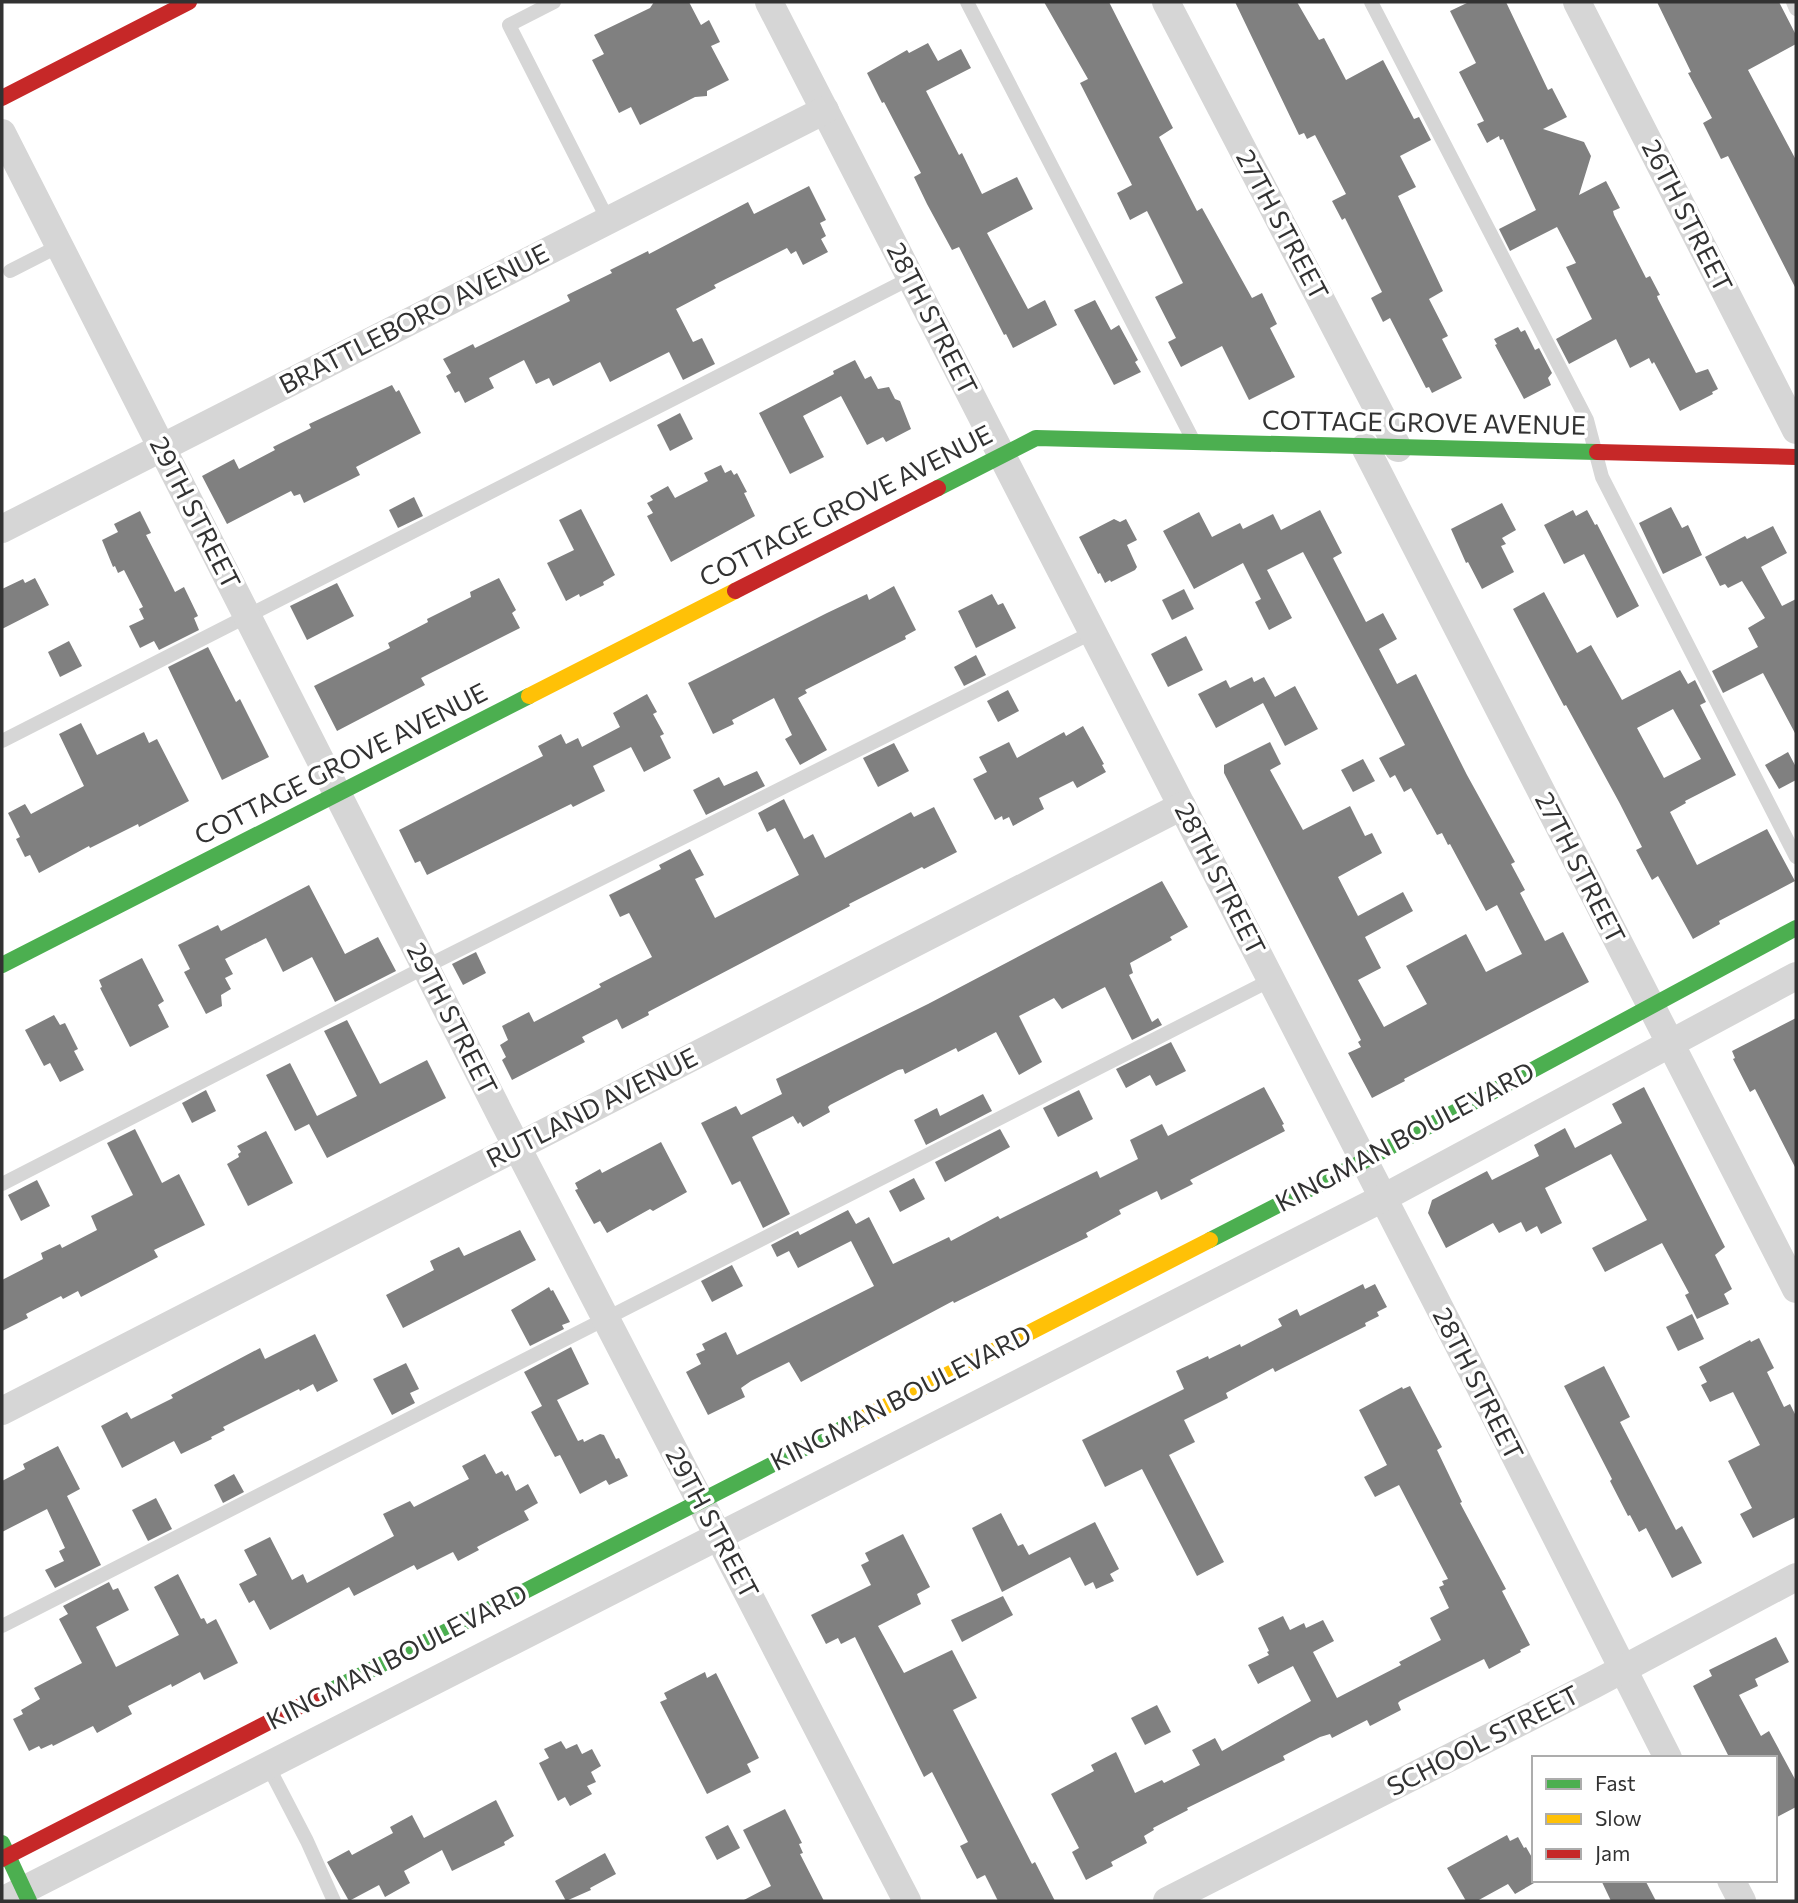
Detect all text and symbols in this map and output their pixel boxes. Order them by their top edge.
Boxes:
street label: 26TH STREET [1637,134,1740,297]
street label: 27TH STREET [1231,144,1336,305]
street label: BRATTLEBORO AVENUE [273,236,553,399]
street label: 28TH STREET [882,237,985,400]
street label: COTTAGE GROVE AVENUE [1262,403,1586,440]
street label: COTTAGE GROVE AVENUE [694,417,997,592]
street label: 29TH STREET [145,431,248,594]
street label: COTTAGE GROVE AVENUE [189,675,492,850]
street label: 27TH STREET [1530,786,1633,948]
street label: 28TH STREET [1170,797,1273,960]
street label: 29TH STREET [402,937,505,1100]
street label: RUTLAND AVENUE [481,1040,702,1173]
street label: KINGMAN BOULEVARD [1270,1054,1539,1217]
street label: 28TH STREET [1428,1302,1531,1465]
street label: KINGMAN BOULEVARD [765,1317,1036,1476]
street label: 29TH STREET [660,1441,766,1603]
street label: KINGMAN BOULEVARD [261,1576,532,1735]
street label: SCHOOL STREET [1381,1678,1584,1801]
legend [1532,1756,1777,1882]
text: Fast [1595,1770,1636,1795]
text: Slow [1595,1805,1642,1830]
text: Jam [1595,1840,1630,1865]

